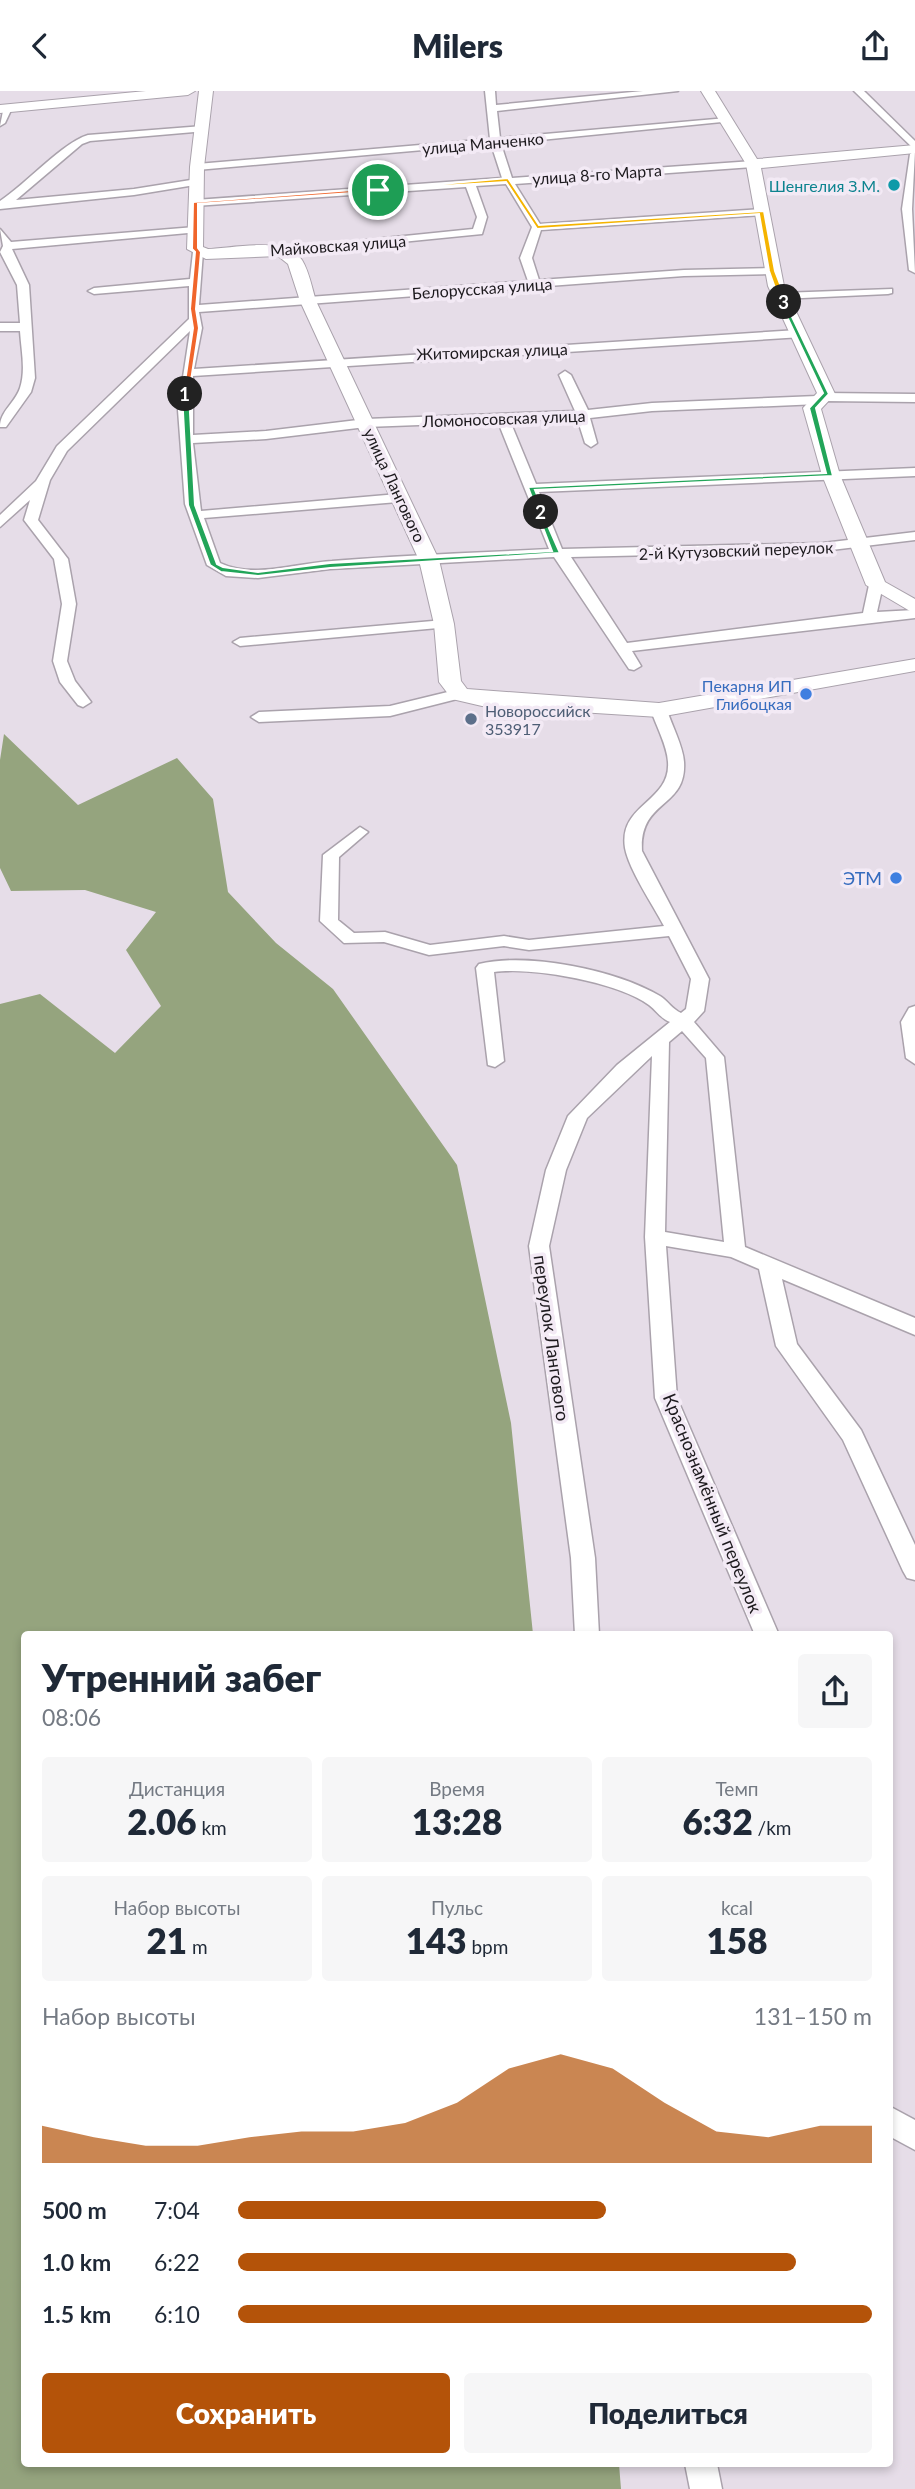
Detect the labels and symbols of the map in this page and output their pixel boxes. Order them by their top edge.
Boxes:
street label: улица Манченко [421,128,545,158]
pin [348,160,408,220]
street label: улица 8-го Марта [532,160,662,188]
place label: Шенгелия З.М. [769,176,880,195]
marker: Шенгелия З.М. [886,177,902,193]
street label: Майковская улица [269,231,407,259]
street label: Белорусская улица [411,274,553,302]
pin: 3 [766,285,802,319]
street label: Житомирская улица [416,339,568,363]
pin: 1 [168,377,202,411]
street label: Ломоносовская улица [421,406,586,430]
street label: улица Лангового [360,425,430,545]
pin: 2 [524,495,558,529]
street label: 2-й Кутузовский переулок [638,537,834,563]
place label: Пекарня ИП Глибоцкая [702,676,792,713]
marker: Пекарня ИП Глибоцкая [798,686,814,702]
place label: Новороссийск 353917 [485,701,591,738]
marker: Новороссийск 353917 [463,711,479,727]
place label: ЭТМ [843,867,882,889]
marker: ЭТМ [888,870,904,886]
street label: переулок Лангового [529,1254,575,1422]
street label: Краснознамённый переулок [659,1390,767,1617]

